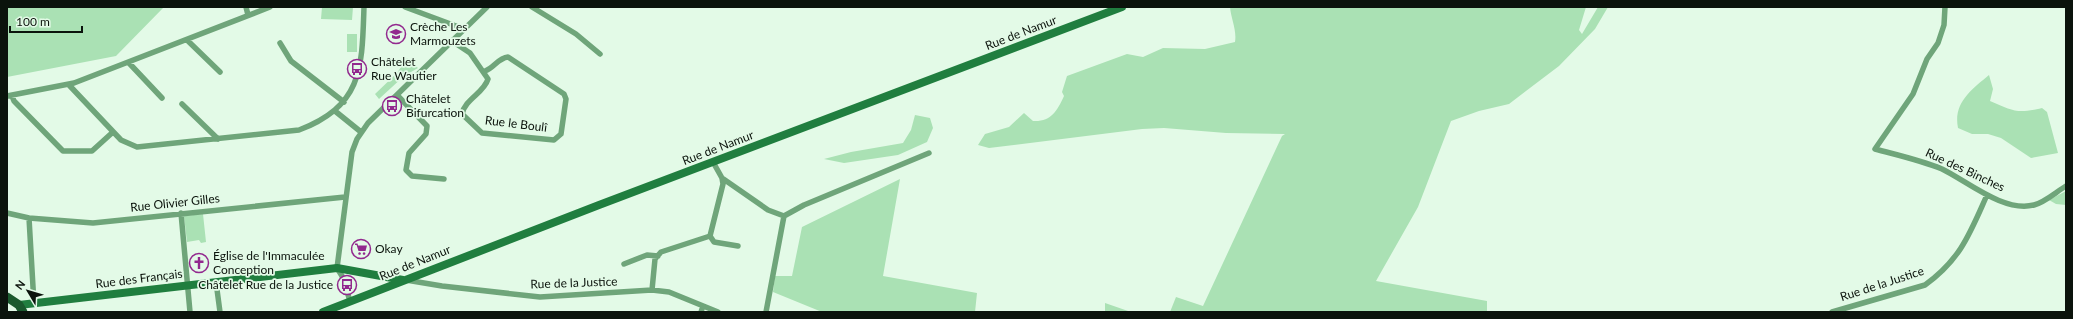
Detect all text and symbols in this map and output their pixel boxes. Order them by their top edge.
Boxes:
scale bar [10,8,82,34]
street label: Rue de Namur [983,12,1059,53]
text: 100 m [16,14,50,29]
place label: Crèche Les Marmouzets [410,19,476,48]
school or university icon: Crèche Les Marmouzets [385,23,407,45]
place label: Châtelet Rue Wautier [371,54,437,83]
bus stop icon: Châtelet Rue Wautier [346,58,368,80]
place label: Châtelet Bifurcation [406,91,464,120]
bus stop icon: Châtelet Bifurcation [381,95,403,117]
street label: Rue le Boulî [484,112,549,135]
street label: Rue de Namur [680,127,756,168]
street label: Rue des Binches [1923,145,2007,194]
street label: Rue Olivier Gilles [129,190,220,215]
supermarket icon: Okay [350,238,372,260]
place label: Okay [375,241,403,256]
street label: Rue de Namur [377,241,453,284]
place label: Église de l'Immaculée Conception [213,248,325,277]
church icon: Église de l'Immaculée Conception [188,252,210,274]
street label: Rue de la Justice [1838,263,1926,304]
street label: Rue des Français [95,266,183,291]
north arrow [8,271,48,311]
street label: Rue de la Justice [530,273,618,292]
bus stop icon: Châtelet Rue de la Justice [336,274,358,296]
text: N [12,277,27,292]
place label: Châtelet Rue de la Justice [198,277,333,292]

